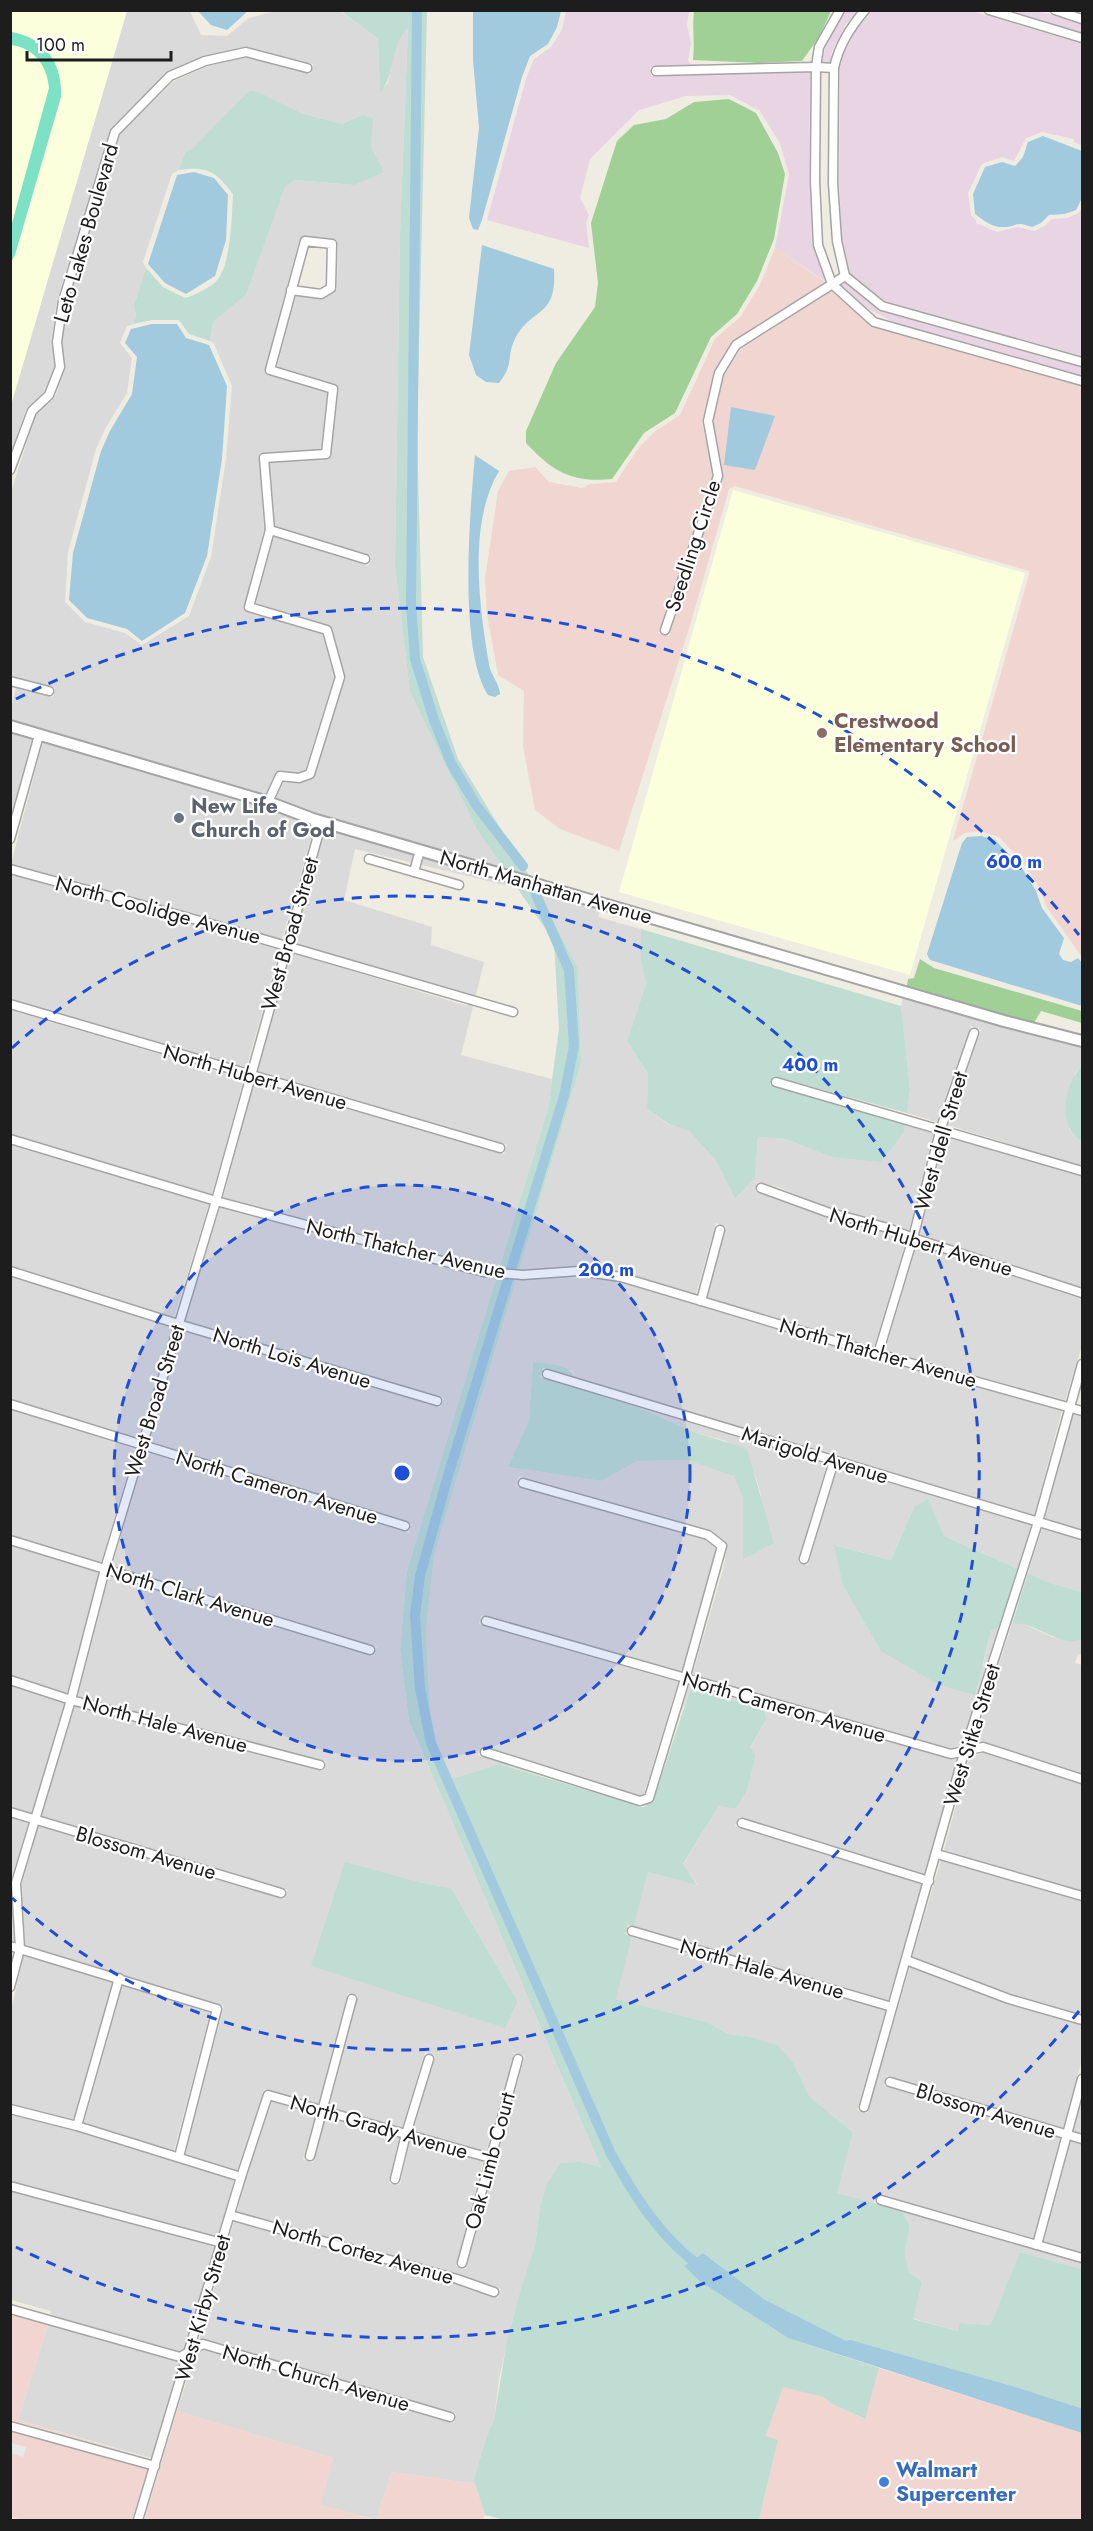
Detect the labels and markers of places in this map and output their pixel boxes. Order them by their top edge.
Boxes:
place label: Crestwood Elementary School [834,706,1016,760]
marker: Crestwood Elementary School [815,726,829,740]
place label: New Life Church of God [191,791,335,845]
marker: New Life Church of God [172,811,186,825]
centre of rings [392,1463,412,1483]
place label: Walmart Supercenter [896,2455,1017,2509]
marker: Walmart Supercenter [877,2475,891,2489]

